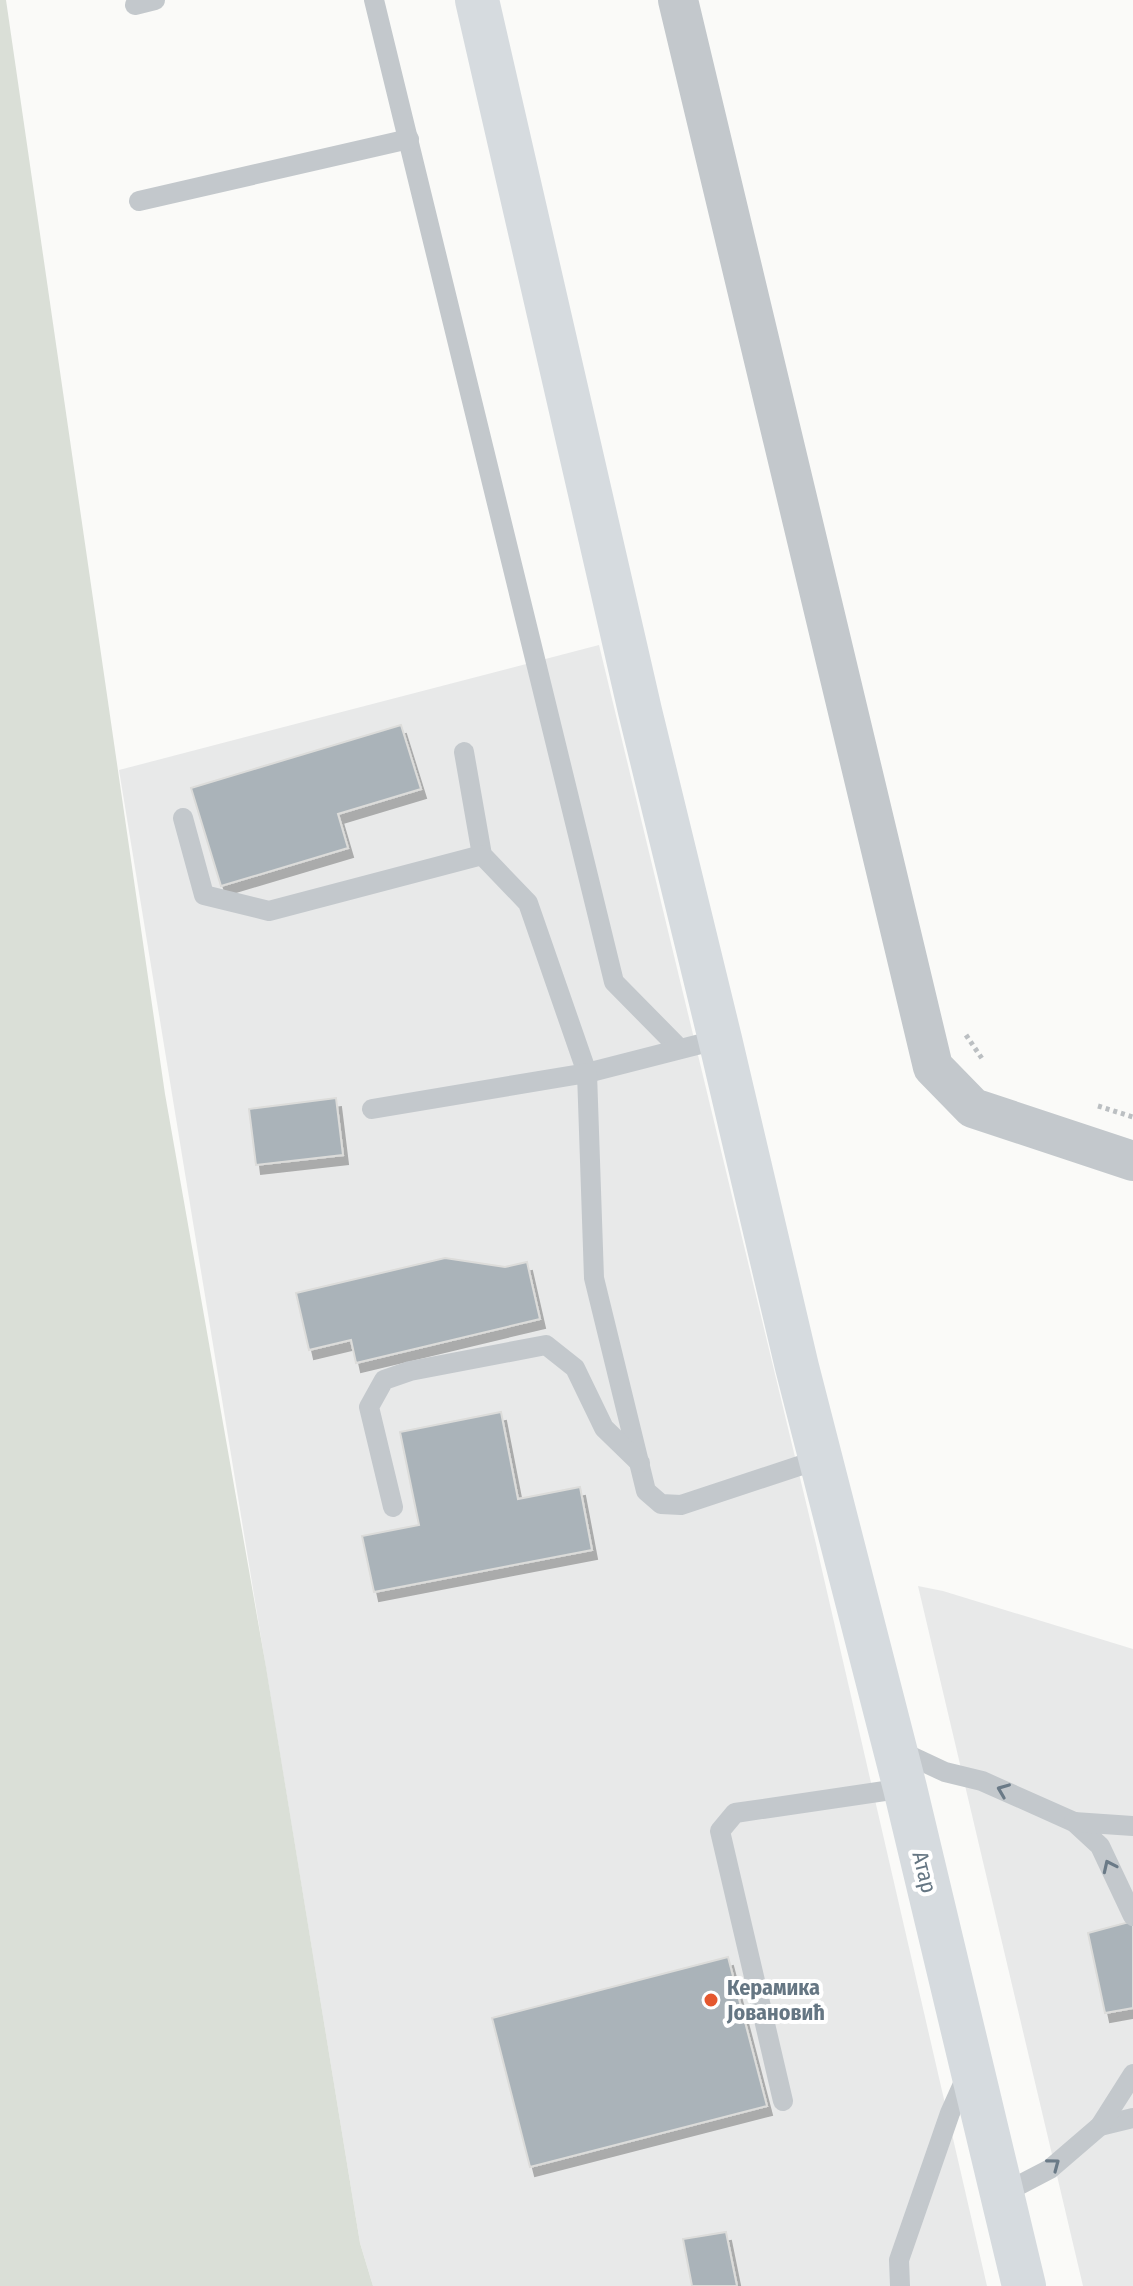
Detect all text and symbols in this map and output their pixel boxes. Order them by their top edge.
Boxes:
one-way arrow [997,1783,1011,1800]
street label: Атар [906,1848,943,1896]
one-way arrow [1103,1859,1119,1874]
place label: Керамика Јовановић [726,1974,825,2026]
marker: Керамика Јовановић [702,1991,720,2009]
one-way arrow [1045,2160,1060,2174]

